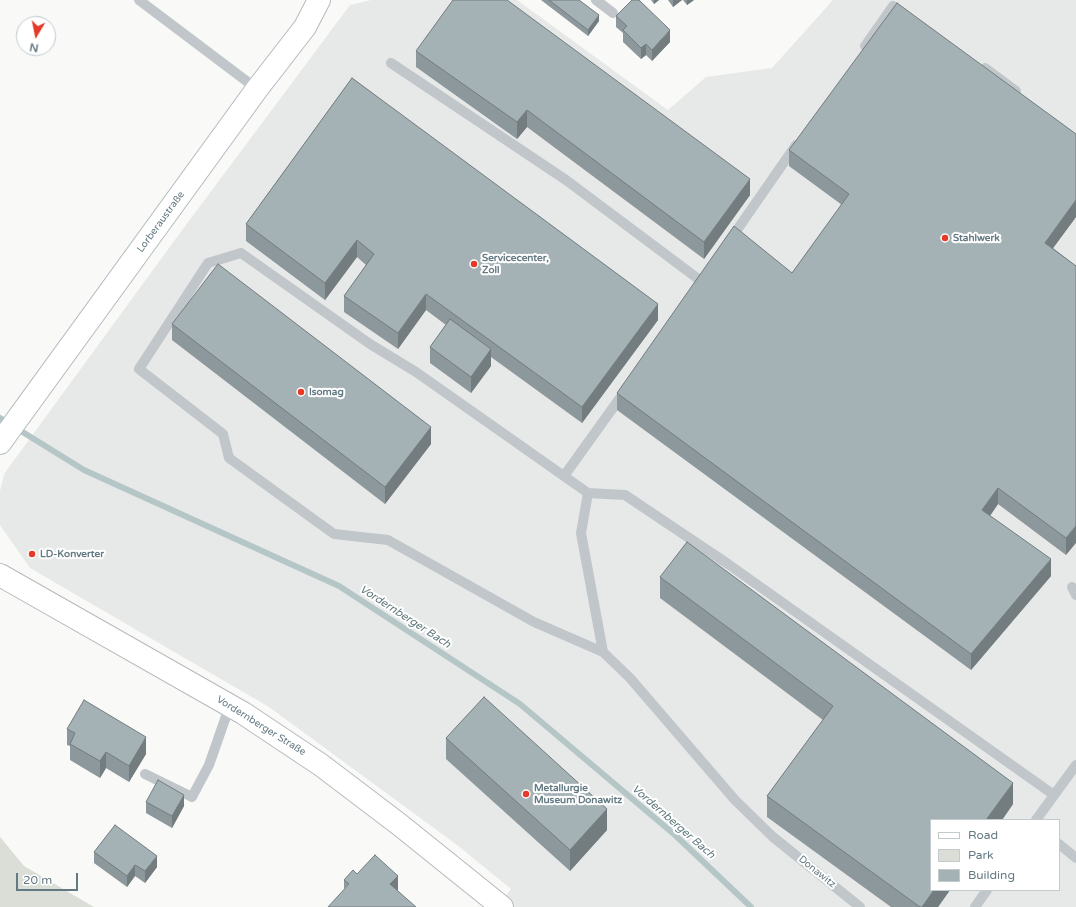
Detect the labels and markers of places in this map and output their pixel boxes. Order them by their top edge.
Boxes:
place label: Stahlwerk [953,232,1000,244]
marker: Stahlwerk [940,233,950,243]
place label: Servicecenter, Zoll [482,252,549,276]
marker: Servicecenter, Zoll [469,259,479,269]
place label: Isomag [309,386,344,398]
marker: Isomag [296,387,306,397]
place label: LD-Konverter [40,548,104,560]
marker: LD-Konverter [27,549,37,559]
place label: Metallurgie Museum Donawitz [534,782,622,806]
marker: Metallurgie Museum Donawitz [521,789,531,799]

